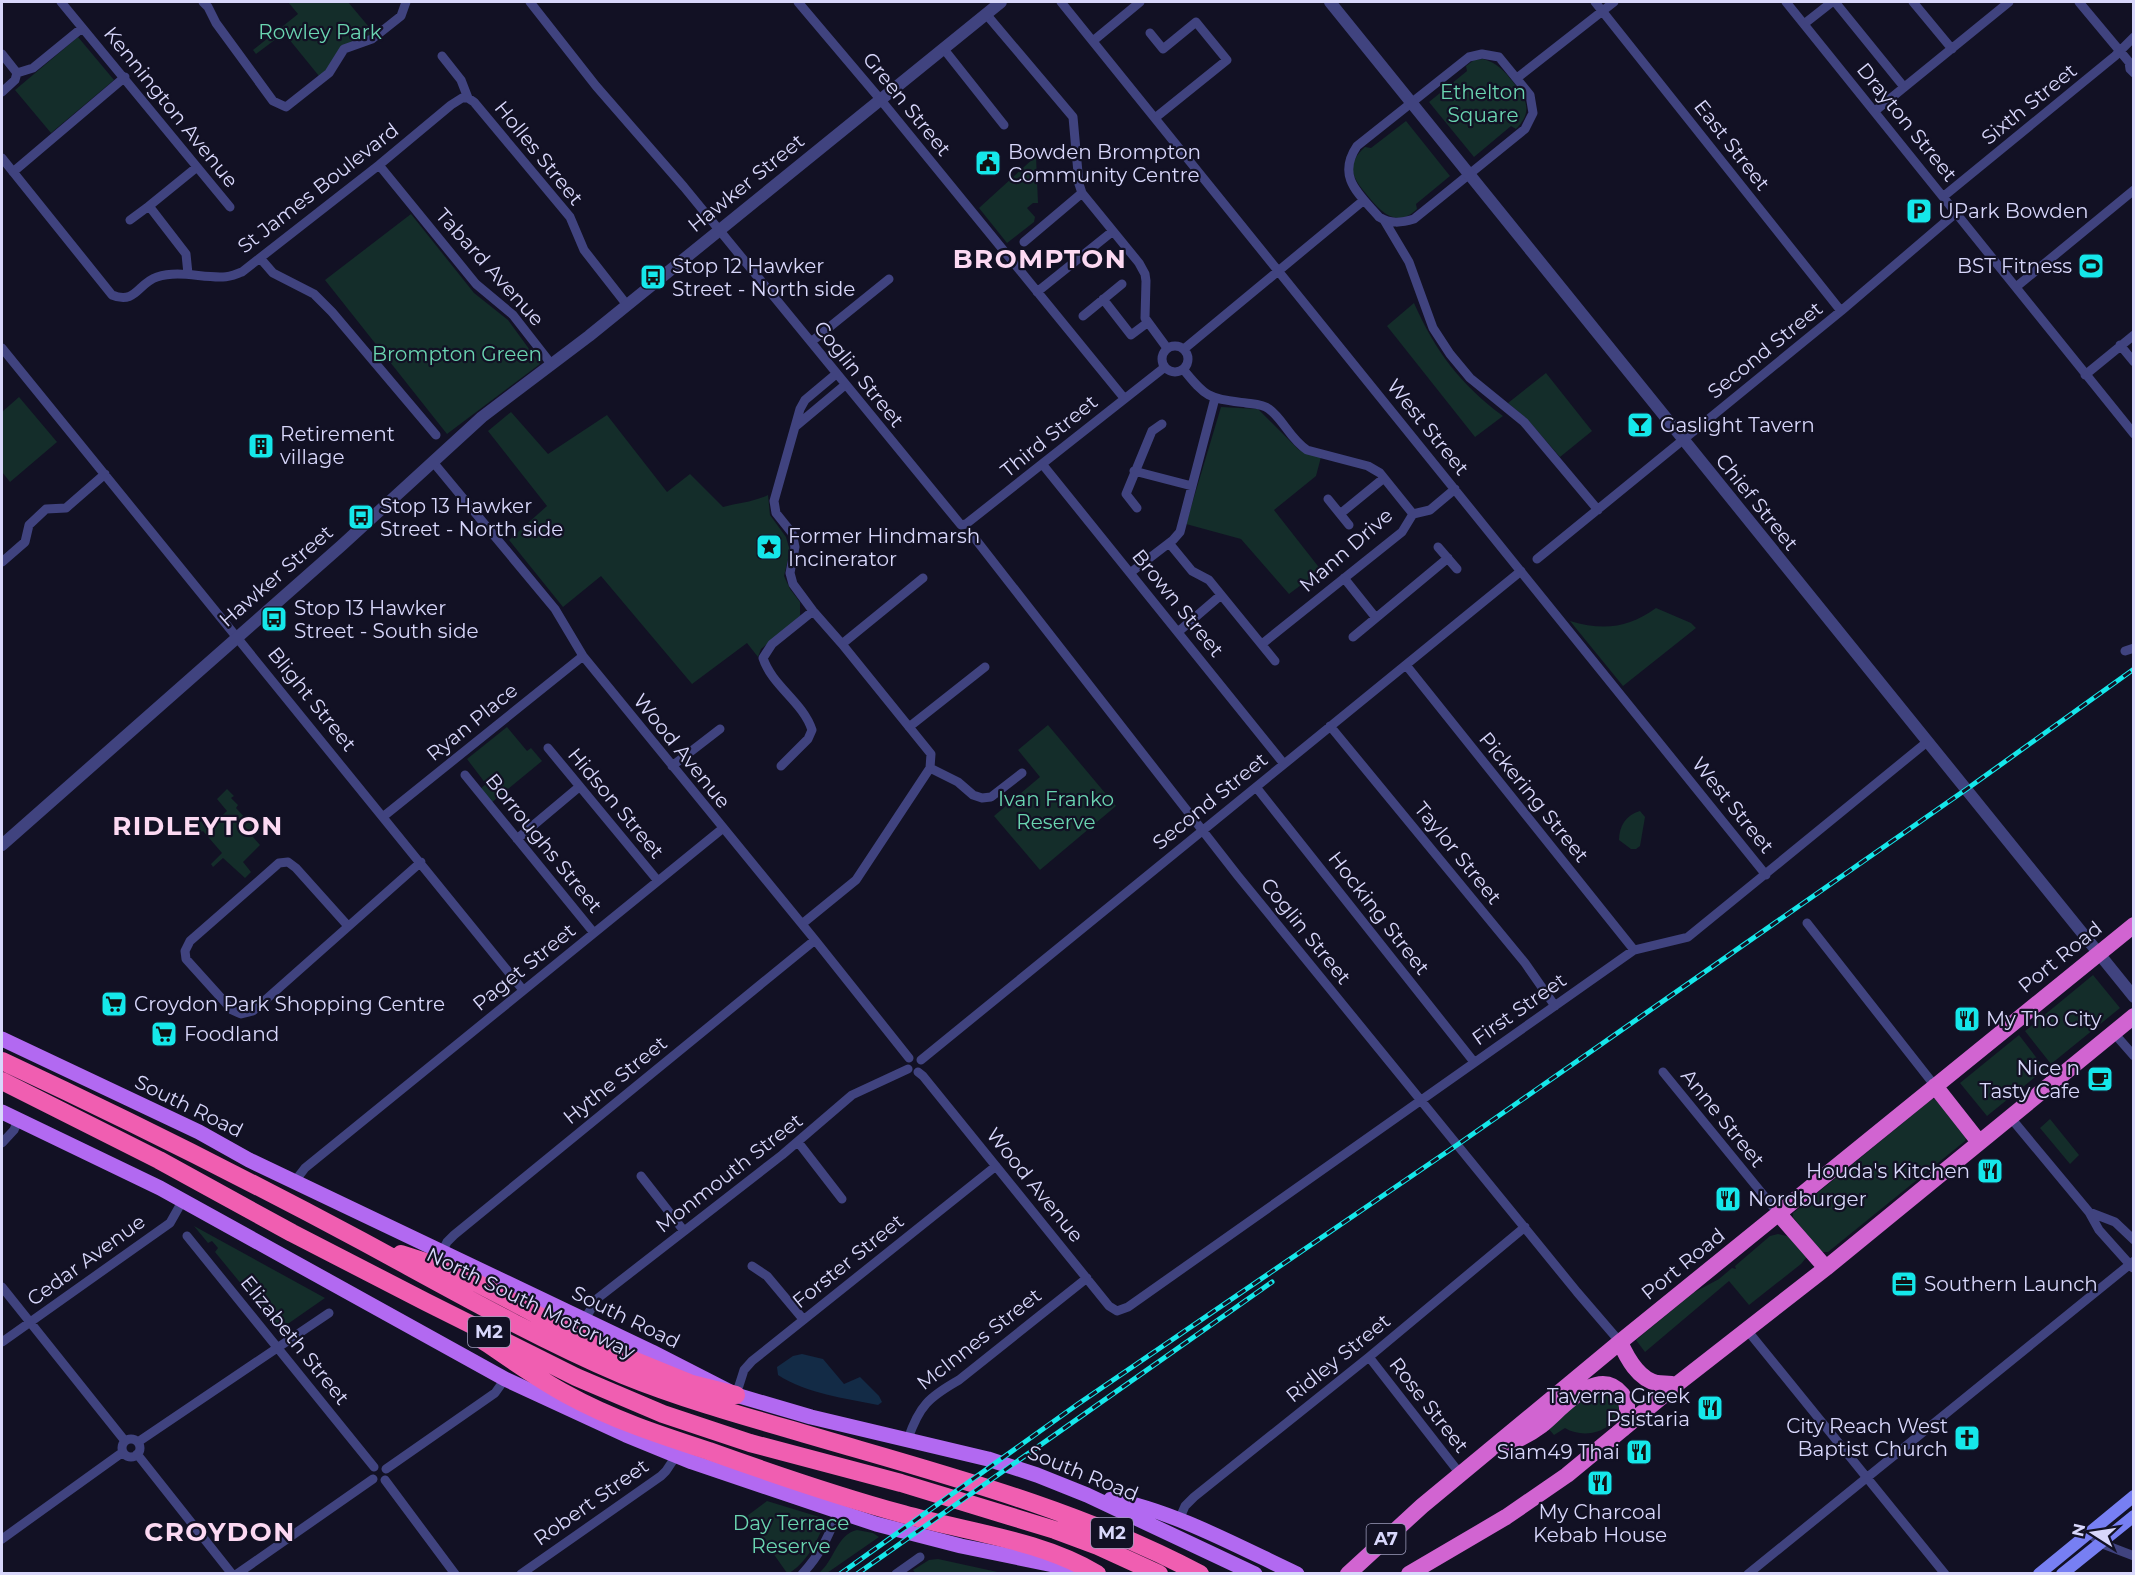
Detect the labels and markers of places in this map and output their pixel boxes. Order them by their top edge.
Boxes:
place label: Bowden Brompton Community Centre [1008,140,1201,187]
public building icon: Bowden Brompton Community Centre [973,148,1003,178]
parking icon: UPark Bowden [1904,196,1934,226]
place label: UPark Bowden [1938,199,2089,223]
sports icon: BST Fitness [2076,251,2106,281]
place label: Stop 12 Hawker Street - North side [672,254,855,301]
place label: BST Fitness [1957,254,2072,278]
bus stop icon: Stop 12 Hawker Street - North side [638,262,668,292]
bar icon: Gaslight Tavern [1625,410,1655,440]
place label: Gaslight Tavern [1660,413,1815,437]
place label: Retirement village [280,422,395,469]
building icon: Retirement village [246,431,276,461]
place label: Stop 13 Hawker Street - North side [380,494,563,541]
bus stop icon: Stop 13 Hawker Street - North side [346,502,376,532]
place label: Former Hindmarsh Incinerator [788,524,980,571]
place icon: Former Hindmarsh Incinerator [754,532,784,562]
place label: Stop 13 Hawker Street - South side [294,596,479,643]
bus stop icon: Stop 13 Hawker Street - South side [259,604,289,634]
supermarket icon: Croydon Park Shopping Centre [99,989,129,1019]
place label: Croydon Park Shopping Centre [134,992,445,1016]
restaurant icon: My Tho City [1952,1004,1982,1034]
place label: My Tho City [1986,1007,2102,1031]
supermarket icon: Foodland [149,1019,179,1049]
place label: Foodland [184,1022,279,1046]
place label: Nice n Tasty Cafe [1980,1056,2080,1103]
cafe icon: Nice n Tasty Cafe [2085,1064,2115,1094]
restaurant icon: Houda's Kitchen [1975,1156,2005,1186]
place label: Houda's Kitchen [1806,1159,1970,1183]
restaurant icon: Nordburger [1713,1184,1743,1214]
place label: Nordburger [1748,1187,1867,1211]
office icon: Southern Launch [1889,1269,1919,1299]
place label: Southern Launch [1924,1272,2098,1296]
place label: Taverna Greek Psistaria [1547,1384,1690,1431]
restaurant icon: Taverna Greek Psistaria [1695,1393,1725,1423]
place label: City Reach West Baptist Church [1786,1414,1948,1461]
church icon: City Reach West Baptist Church [1952,1423,1982,1453]
restaurant icon: Siam49 Thai [1624,1437,1654,1467]
place label: Siam49 Thai [1497,1440,1620,1464]
restaurant icon: My Charcoal Kebab House [1585,1468,1615,1498]
place label: My Charcoal Kebab House [1533,1500,1667,1547]

